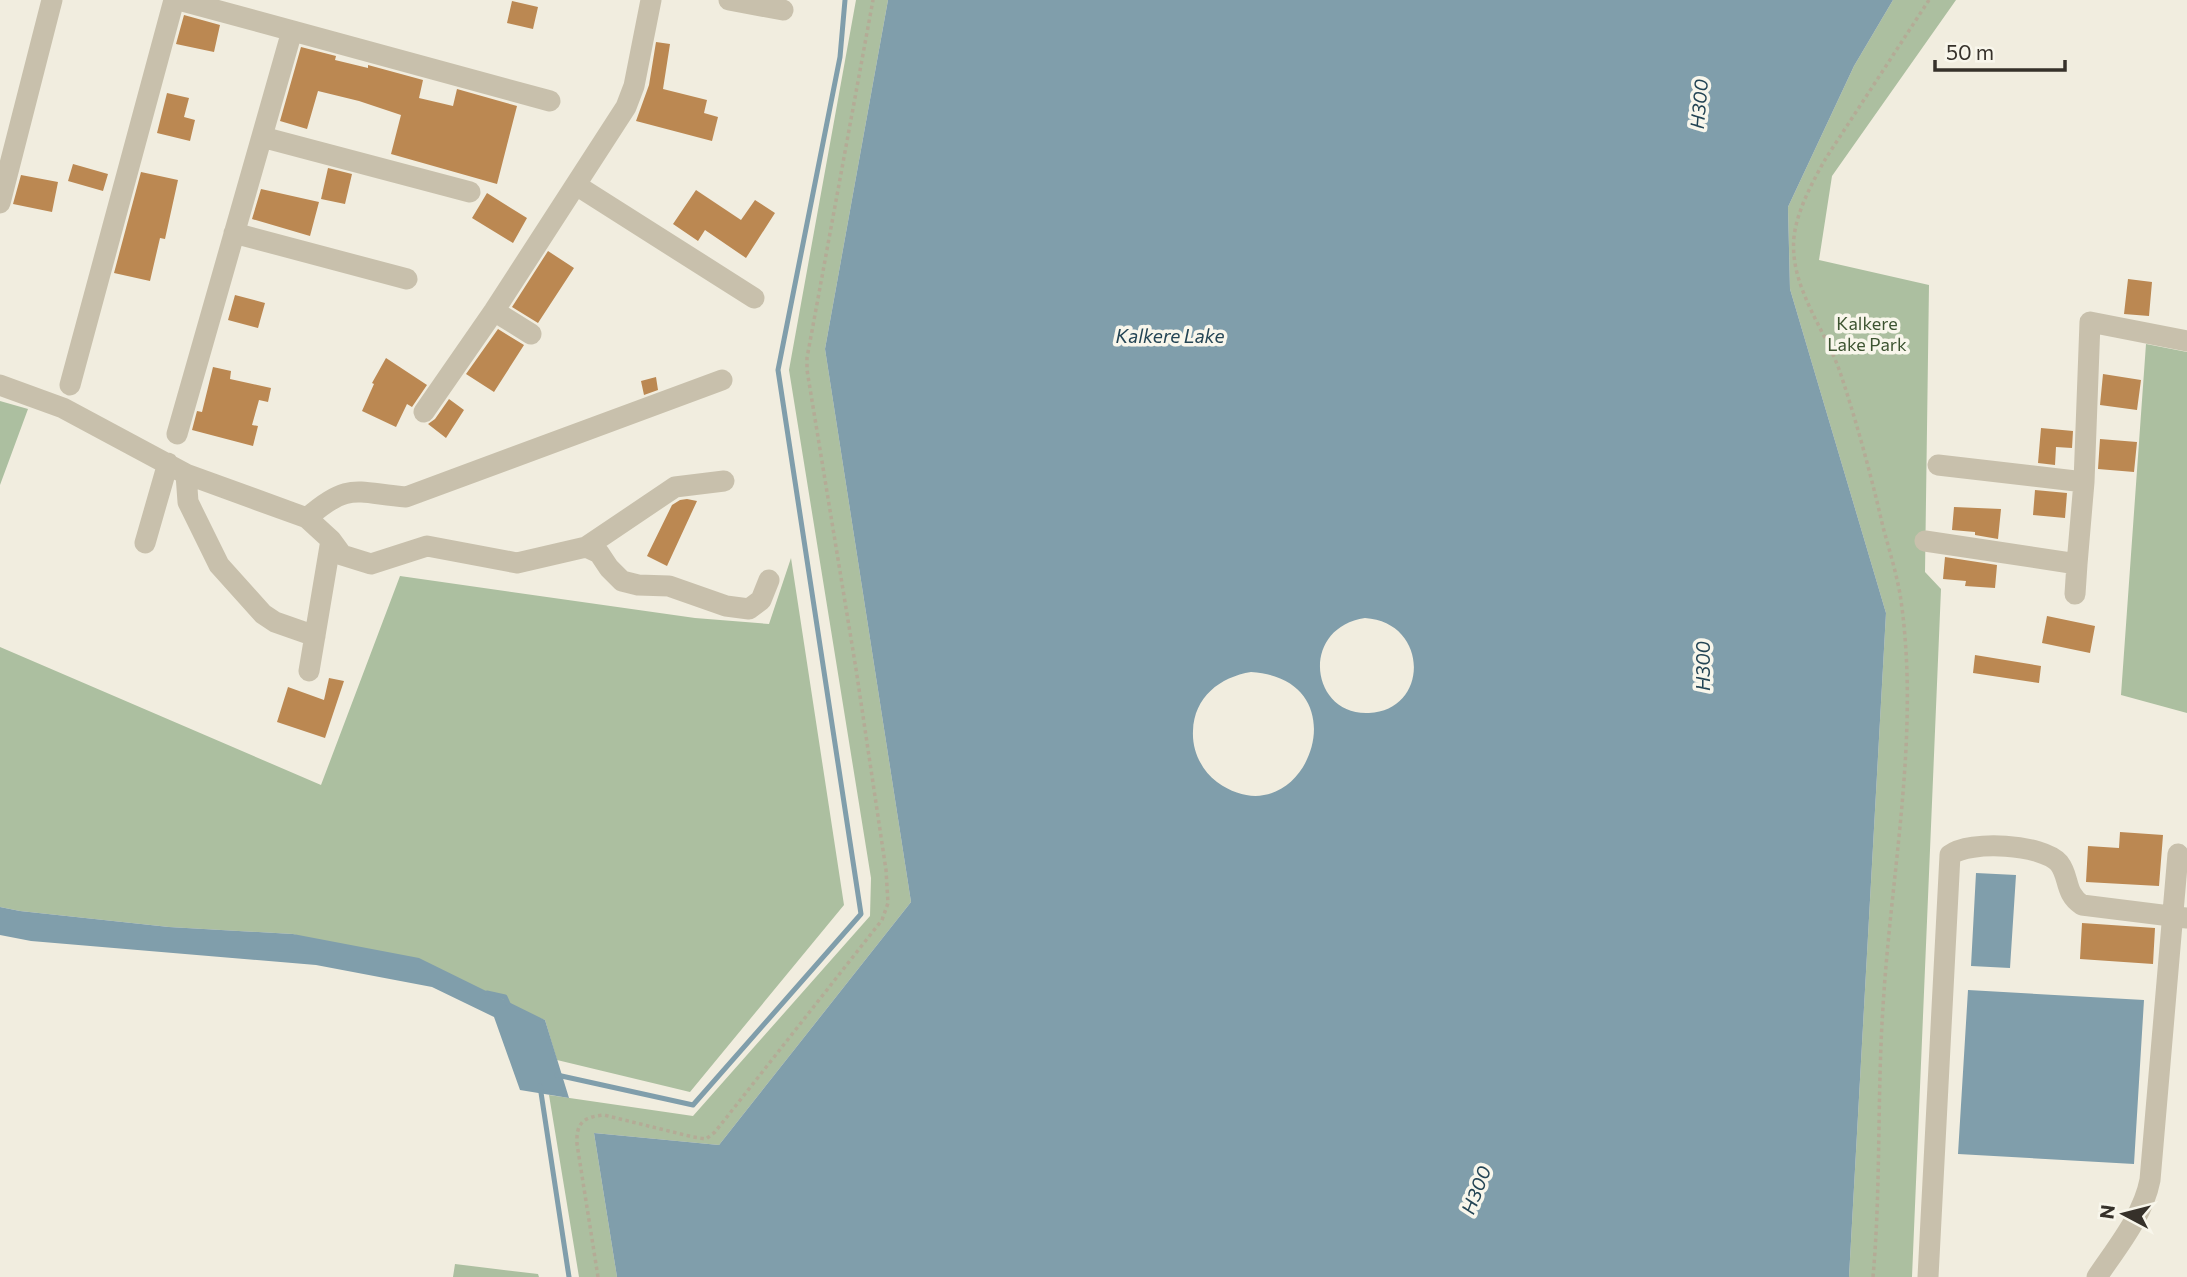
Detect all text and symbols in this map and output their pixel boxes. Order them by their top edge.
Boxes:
scale bar [1935,28,2064,72]
text: 50 m [1946,39,1994,64]
water label: H300 [1685,78,1712,130]
park label: Kalkere Lake Park [1827,312,1907,355]
water label: Kalkere Lake [1115,324,1225,347]
water label: H300 [1691,641,1714,691]
water label: H300 [1456,1162,1495,1217]
north arrow [2089,1179,2159,1249]
text: N [2094,1203,2119,1220]

